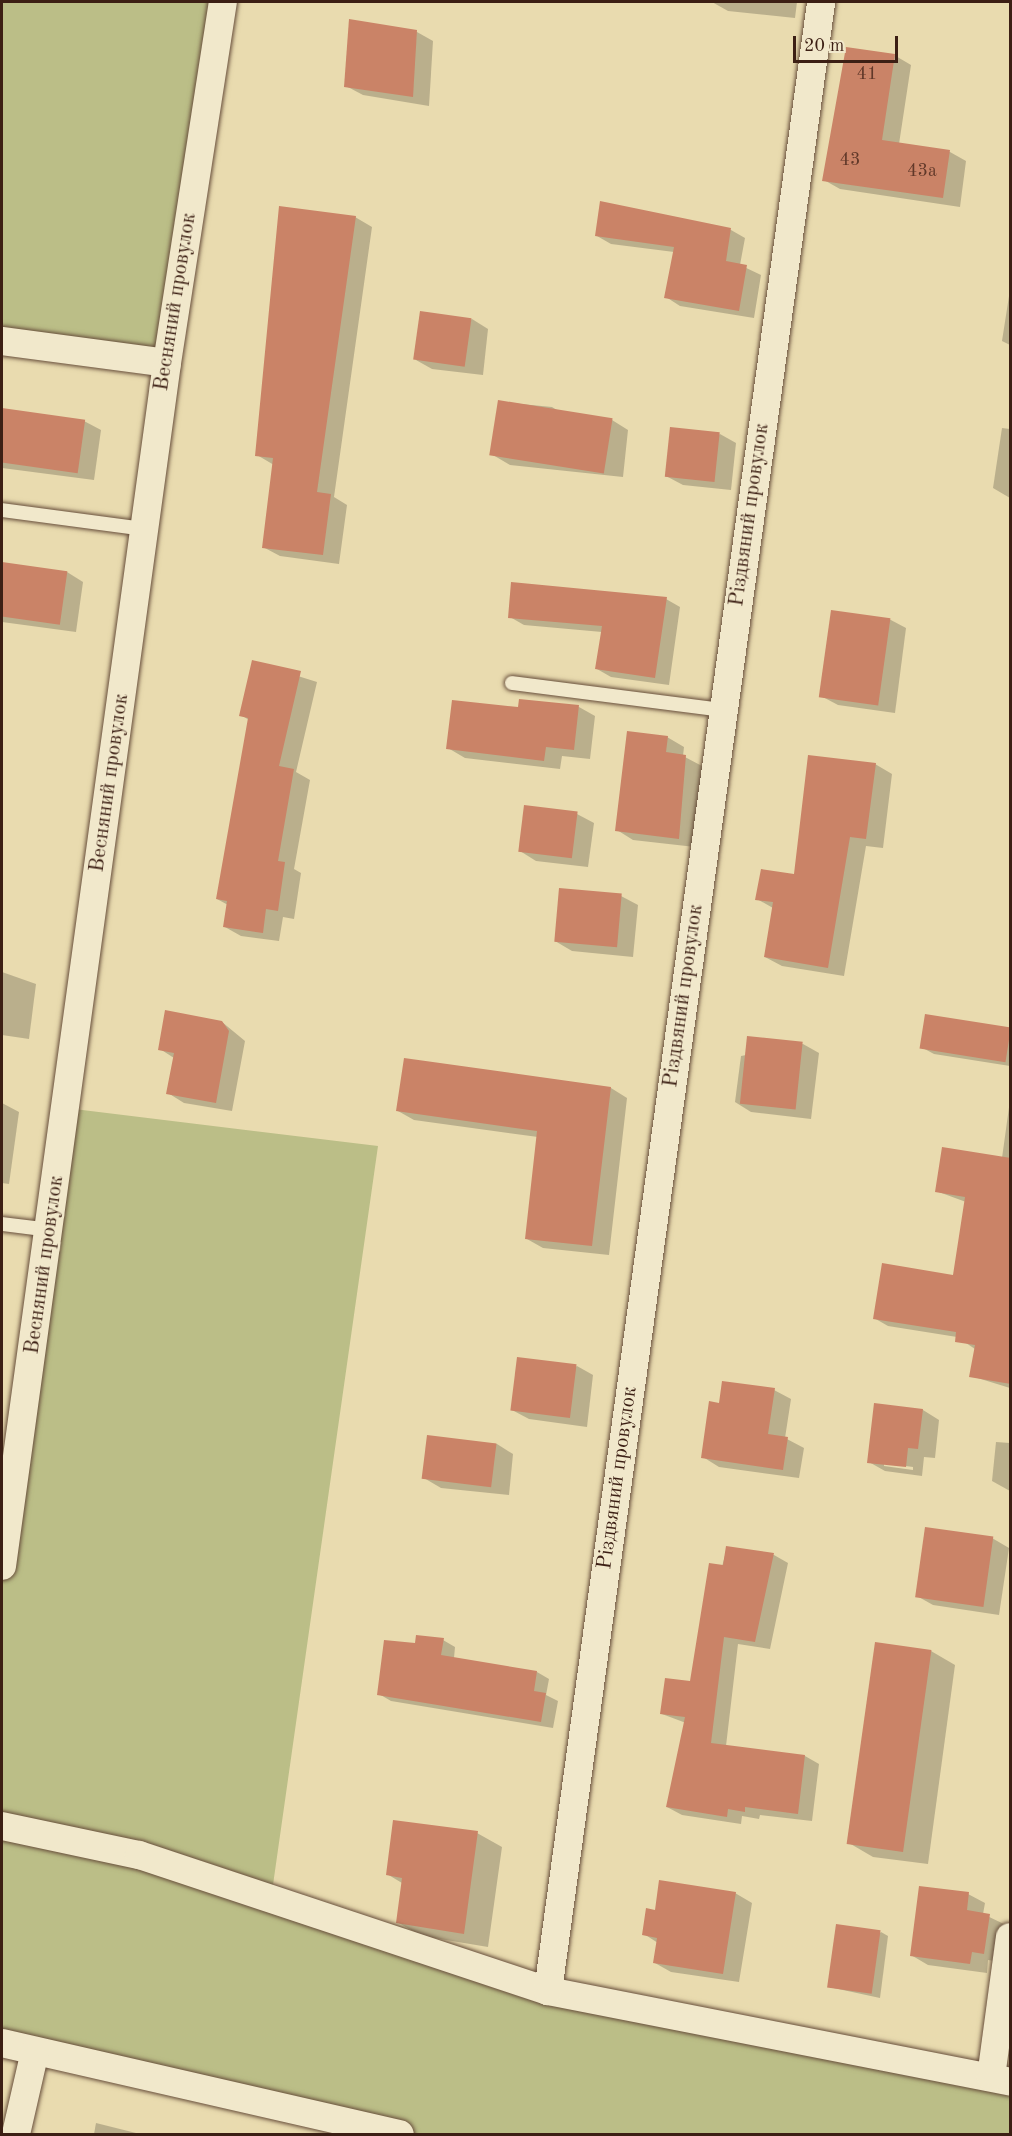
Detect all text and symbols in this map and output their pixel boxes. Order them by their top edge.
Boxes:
scale bar [796,24,901,62]
text: 20 m [804,37,844,55]
house number: 41 [857,63,877,85]
house number: 43 [840,149,860,171]
house number: 43а [907,160,937,182]
street label: Весняний провулок [149,211,203,393]
street label: Різдвяний провулок [725,422,775,608]
street label: Весняний провулок [85,692,135,874]
street label: Різдвяний провулок [659,903,709,1089]
street label: Весняний провулок [20,1174,70,1356]
street label: Різдвяний провулок [593,1385,643,1571]

